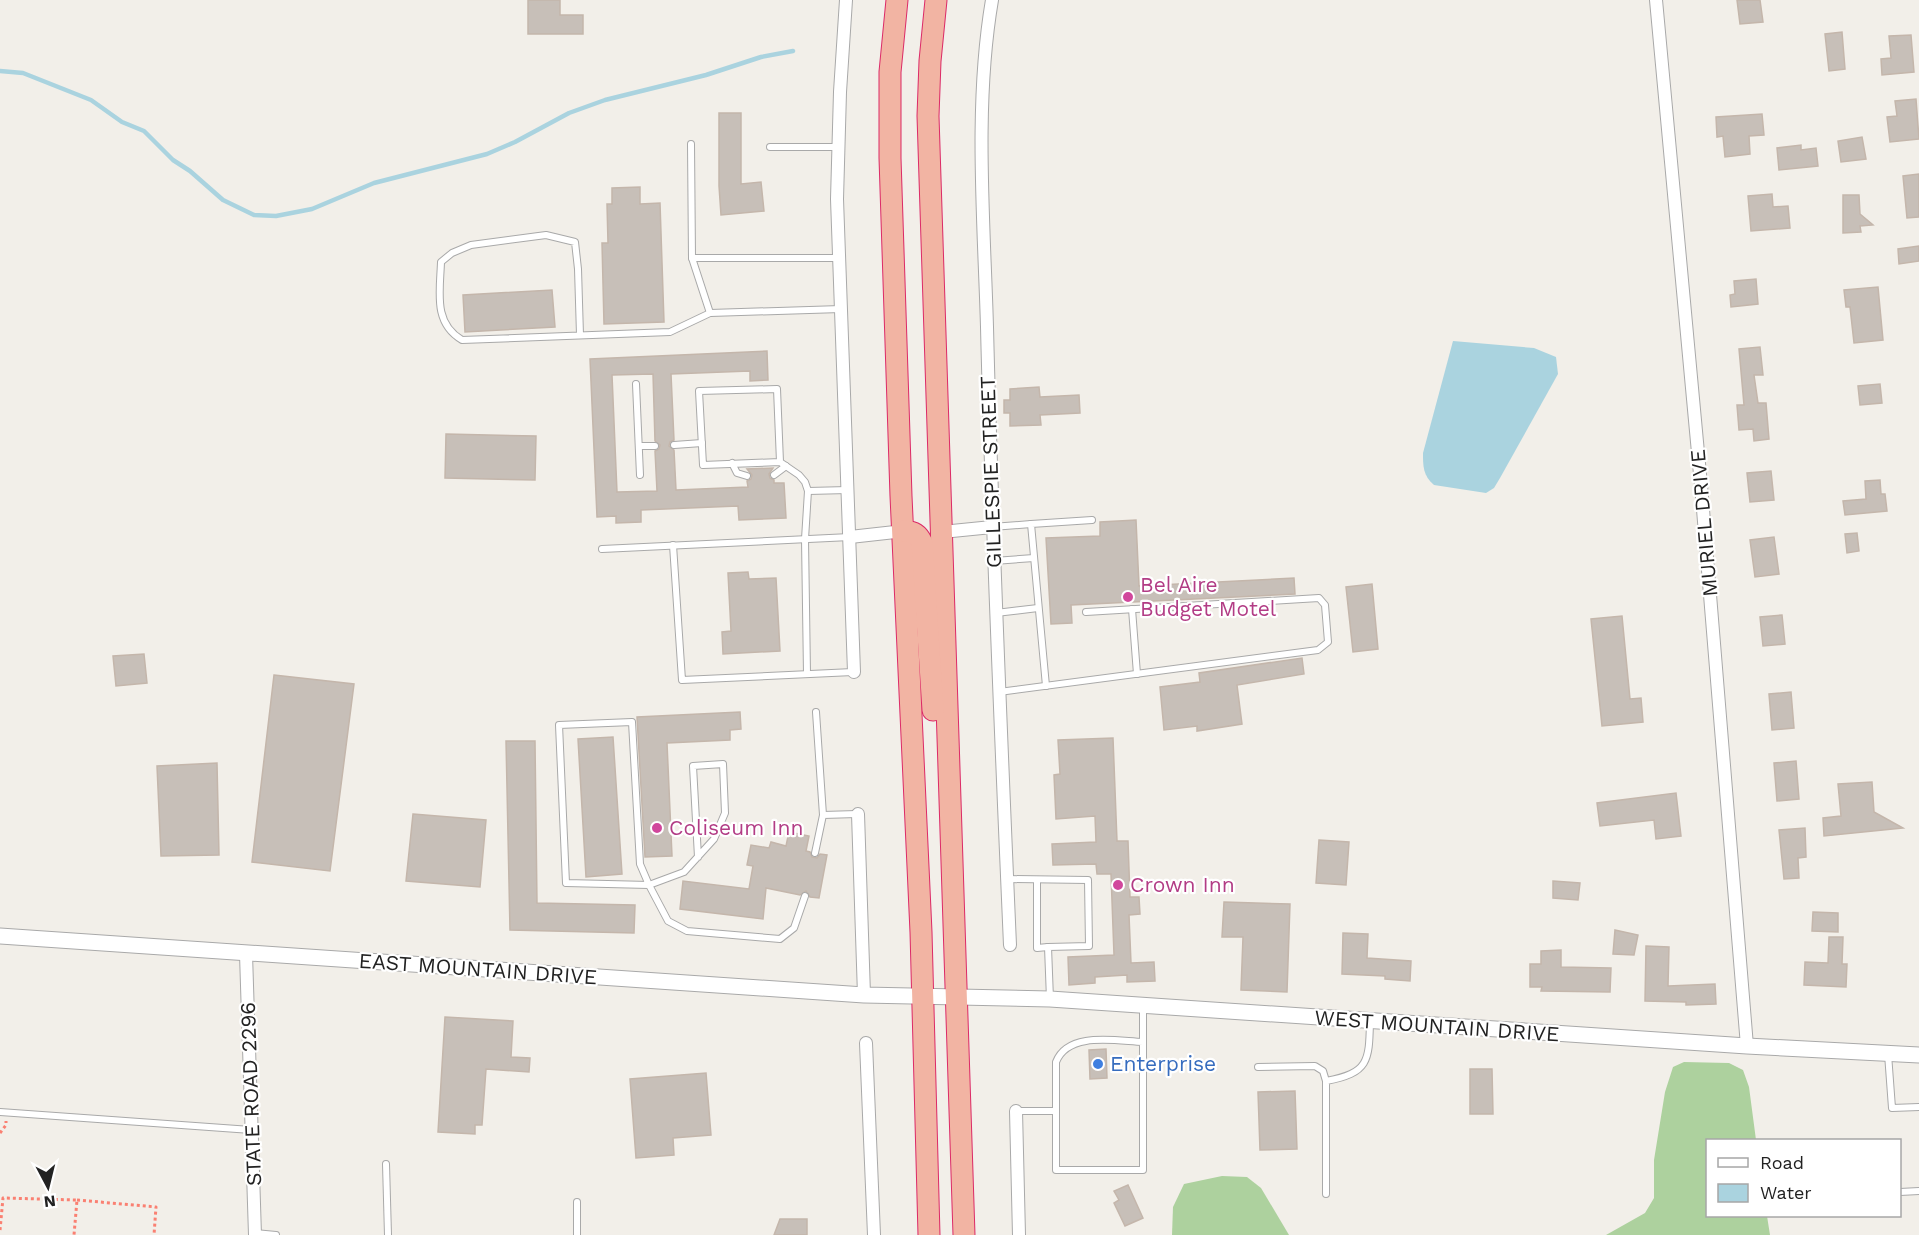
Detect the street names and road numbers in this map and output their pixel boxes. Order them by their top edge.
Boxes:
street label: GILLESPIE STREET [975,375,1006,568]
street label: MURIEL DRIVE [1685,448,1722,598]
street label: EAST MOUNTAIN DRIVE [358,948,598,989]
street label: STATE ROAD 2296 [235,1001,266,1187]
street label: WEST MOUNTAIN DRIVE [1314,1004,1560,1047]

